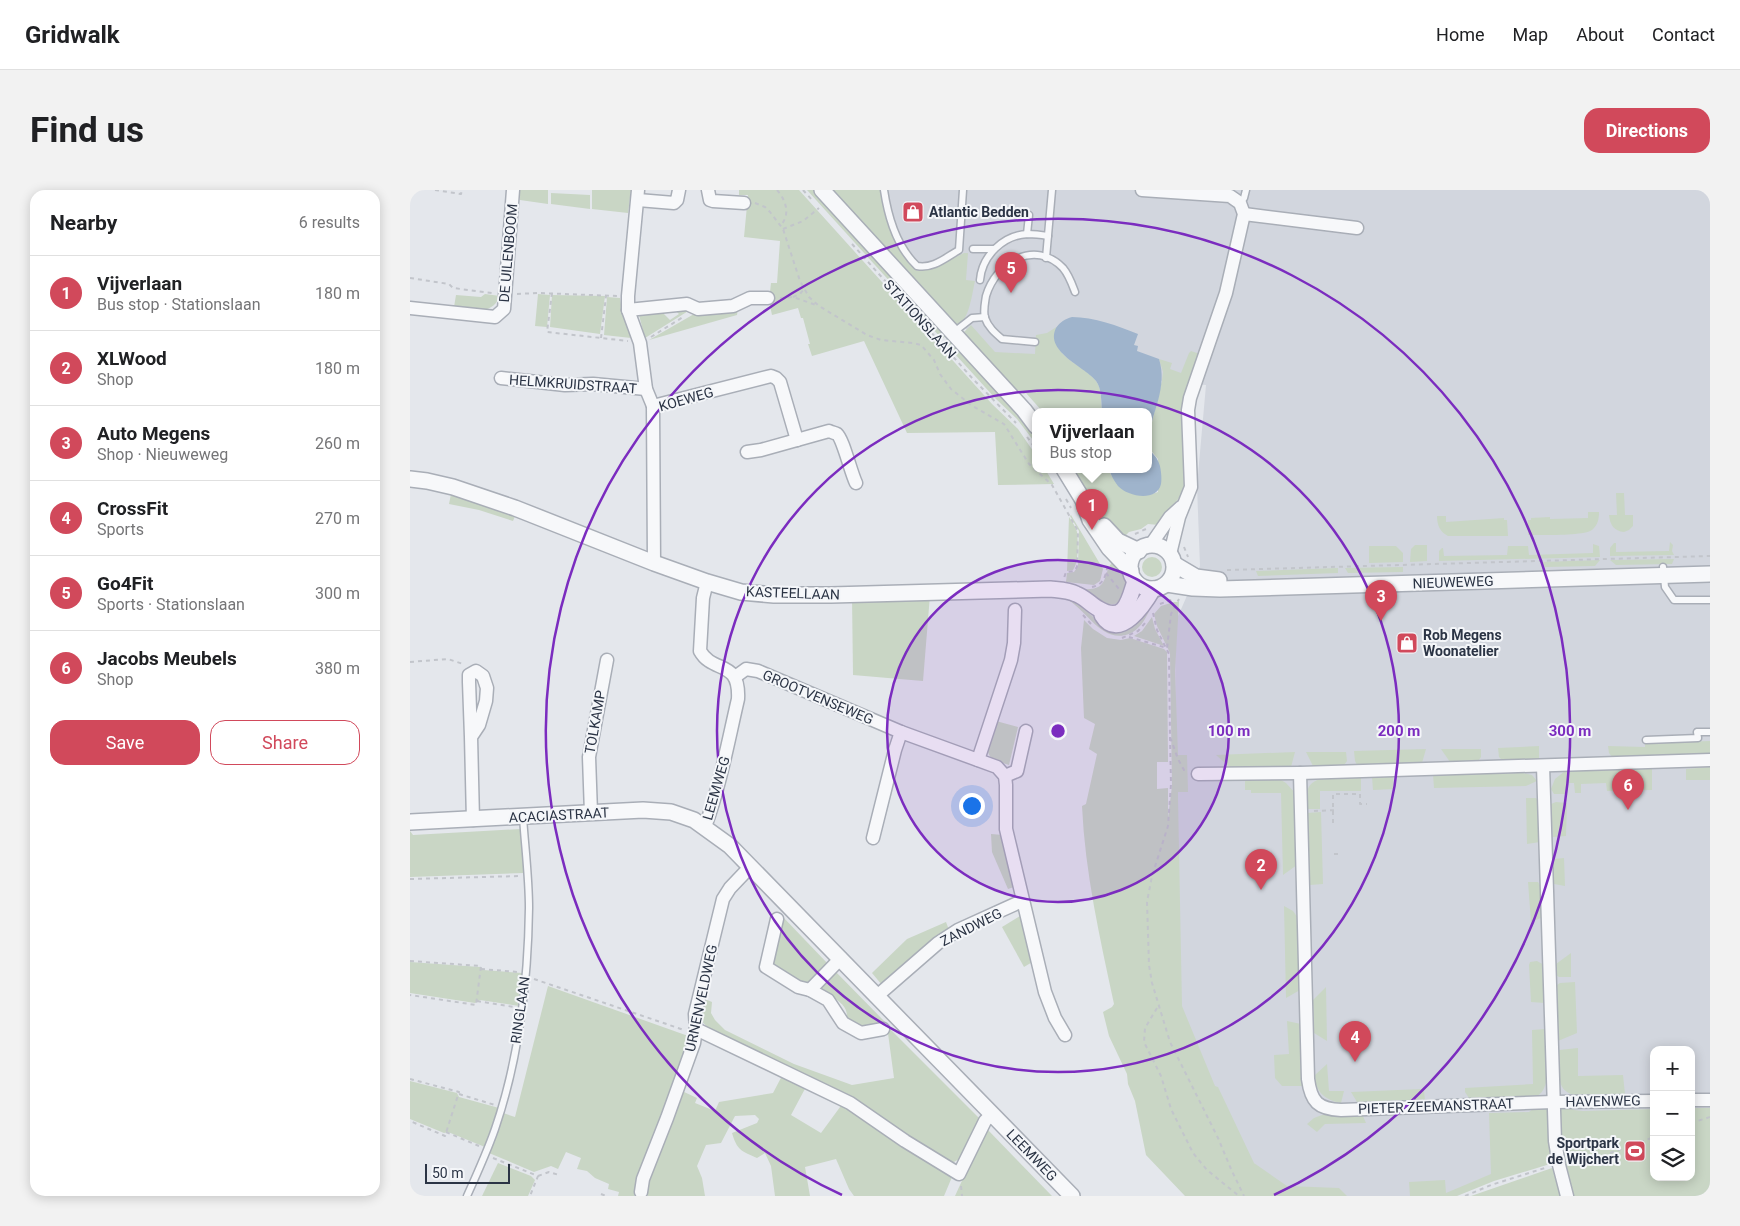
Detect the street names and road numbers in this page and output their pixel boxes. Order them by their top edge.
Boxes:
street label: DE UILENBOOM [496,203,520,303]
street label: STATIONSLAAN [880,276,960,362]
street label: HELMKRUIDSTRAAT [508,372,638,396]
street label: KOEWEG [657,384,715,414]
street label: NIEUWEWEG [1412,573,1494,591]
street label: KASTEELLAAN [746,583,840,603]
street label: GROOTVENSEWEG [760,666,876,728]
street label: TOLKAMP [582,689,608,755]
street label: LEEMWEG [699,754,733,822]
street label: ACACIASTRAAT [508,804,610,826]
street label: ZANDWEG [938,905,1004,949]
street label: URNENVELDWEG [682,943,720,1053]
street label: RINGLAAN [507,975,533,1045]
street label: HAVENWEG [1565,1092,1641,1110]
street label: PIETER ZEEMANSTRAAT [1358,1095,1515,1117]
street label: LEEMWEG [1003,1126,1061,1184]

